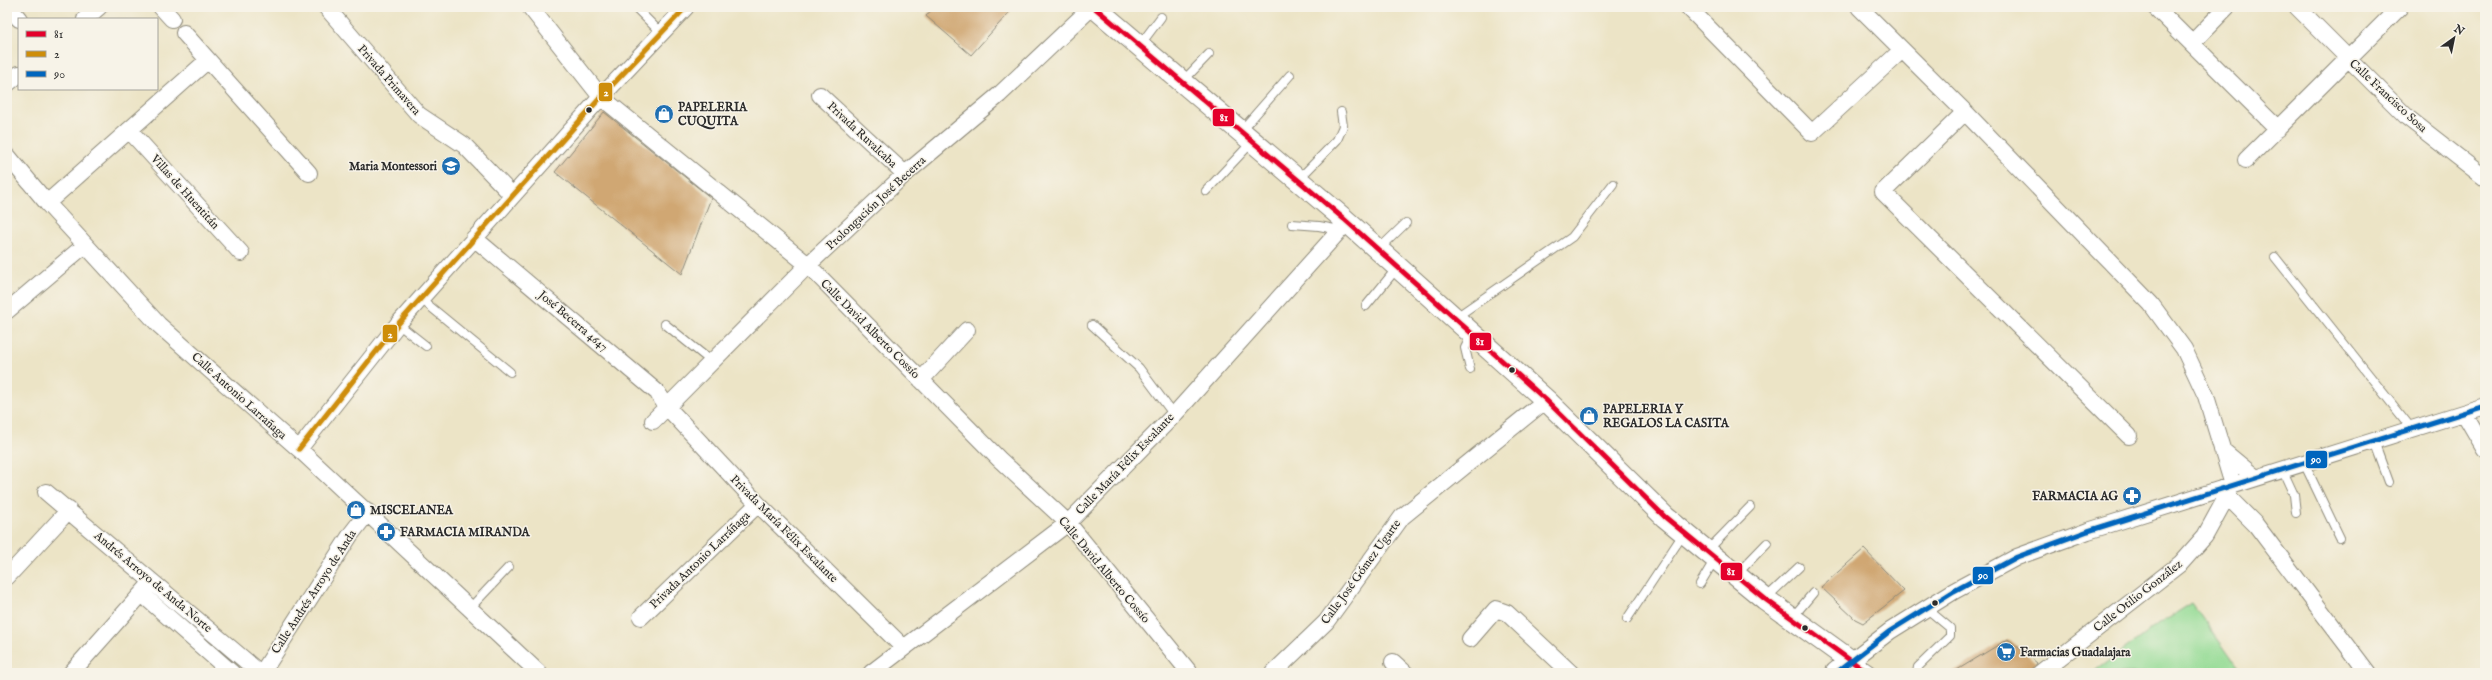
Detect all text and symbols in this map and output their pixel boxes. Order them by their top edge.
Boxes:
legend [18,18,158,90]
north arrow [2434,18,2474,58]
text: N [2450,21,2467,39]
text: 81 [54,27,63,42]
street label: Privada Primavera [354,42,424,119]
text: 2 [54,47,60,62]
street label: Calle Francisco Sosa [2346,56,2431,136]
text: 90 [53,67,65,82]
line badge: 2 [598,82,613,102]
text: 2 [603,86,609,100]
street label: Privada Ruvalcaba [824,99,901,172]
place label: PAPELERIA CUQUITA [678,100,748,130]
shop icon: PAPELERIA CUQUITA [653,103,675,125]
unlabelled marker [584,105,594,115]
line badge: 81 [1212,108,1235,127]
text: 81 [1220,111,1228,125]
street label: Villas de Huentitán [147,151,223,233]
street label: Prolongación José Becerra [823,152,930,254]
school or university icon: Maria Montessori [440,155,462,177]
place label: Maria Montessori [349,159,438,174]
street label: Calle David Alberto Cossío [817,276,923,382]
street label: José Becerra 4647 [533,286,611,355]
line badge: 2 [382,324,398,343]
text: 2 [387,328,393,342]
line badge: 81 [1469,332,1492,351]
text: 81 [1476,335,1484,349]
street label: Calle Antonio Larrañaga [188,349,290,443]
unlabelled marker [1507,365,1517,375]
place label: PAPELERIA Y REGALOS LA CASITA [1603,402,1730,431]
shop icon: PAPELERIA Y REGALOS LA CASITA [1578,405,1600,427]
street label: Calle María Félix Escalante [1072,410,1178,518]
line badge: 90 [2305,450,2328,469]
text: 90 [2310,453,2322,467]
street label: Privada María Félix Escalante [727,472,841,586]
pharmacy icon: FARMACIA AG [2121,485,2143,507]
place label: FARMACIA AG [2032,489,2118,504]
shop icon: MISCELANEA [345,499,367,521]
place label: MISCELANEA [370,503,454,518]
street label: Privada Antonio Larráñaga [647,508,754,612]
street label: Calle David Alberto Cossío [1055,514,1153,627]
street label: Calle José Gómez Ugarte [1318,516,1405,628]
pharmacy icon: FARMACIA MIRANDA [375,521,397,543]
place label: FARMACIA MIRANDA [400,525,531,540]
street label: Calle Andrés Arroyo de Anda [268,527,360,657]
street label: Andrés Arroyo de Anda Norte [90,528,215,636]
street label: Calle Otilio González [2091,556,2186,635]
line badge: 81 [1720,562,1743,581]
text: 81 [1727,565,1735,579]
line badge: 90 [1972,566,1994,585]
text: 90 [1977,569,1989,583]
unlabelled marker [1930,598,1940,608]
unlabelled marker [1800,623,1810,633]
supermarket icon: Farmacias Guadalajara [1995,641,2017,663]
place label: Farmacias Guadalajara [2020,645,2131,661]

